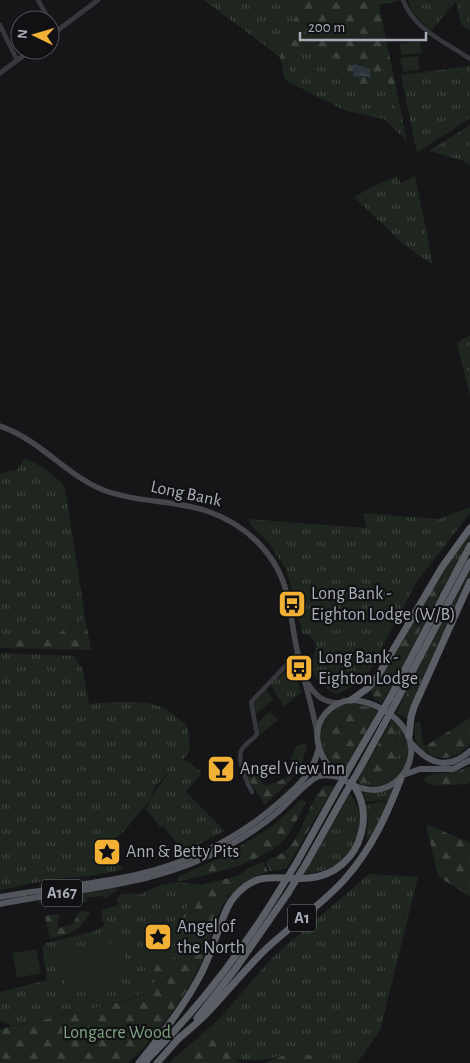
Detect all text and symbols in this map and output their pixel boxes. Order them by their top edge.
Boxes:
north arrow [10,10,60,60]
scale bar [300,10,426,42]
text: 200 m [308,20,345,35]
text: N [16,28,30,39]
street label: Long Bank [149,478,224,510]
place label: Long Bank - Eighton Lodge (W/B) [311,585,456,624]
bus stop icon: Long Bank - Eighton Lodge (W/B) [277,589,307,619]
place label: Long Bank - Eighton Lodge [318,649,418,688]
bus stop icon: Long Bank - Eighton Lodge [284,653,314,683]
bar icon: Angel View Inn [206,754,236,784]
place label: Angel View Inn [240,760,345,778]
place icon: Ann & Betty Pits [92,837,122,867]
place label: Ann & Betty Pits [126,843,239,861]
road number: A167 [42,880,82,906]
road number: A1 [288,904,316,931]
place label: Angel of the North [177,918,245,957]
place icon: Angel of the North [143,922,173,952]
park label: Longacre Wood [63,1024,171,1042]

